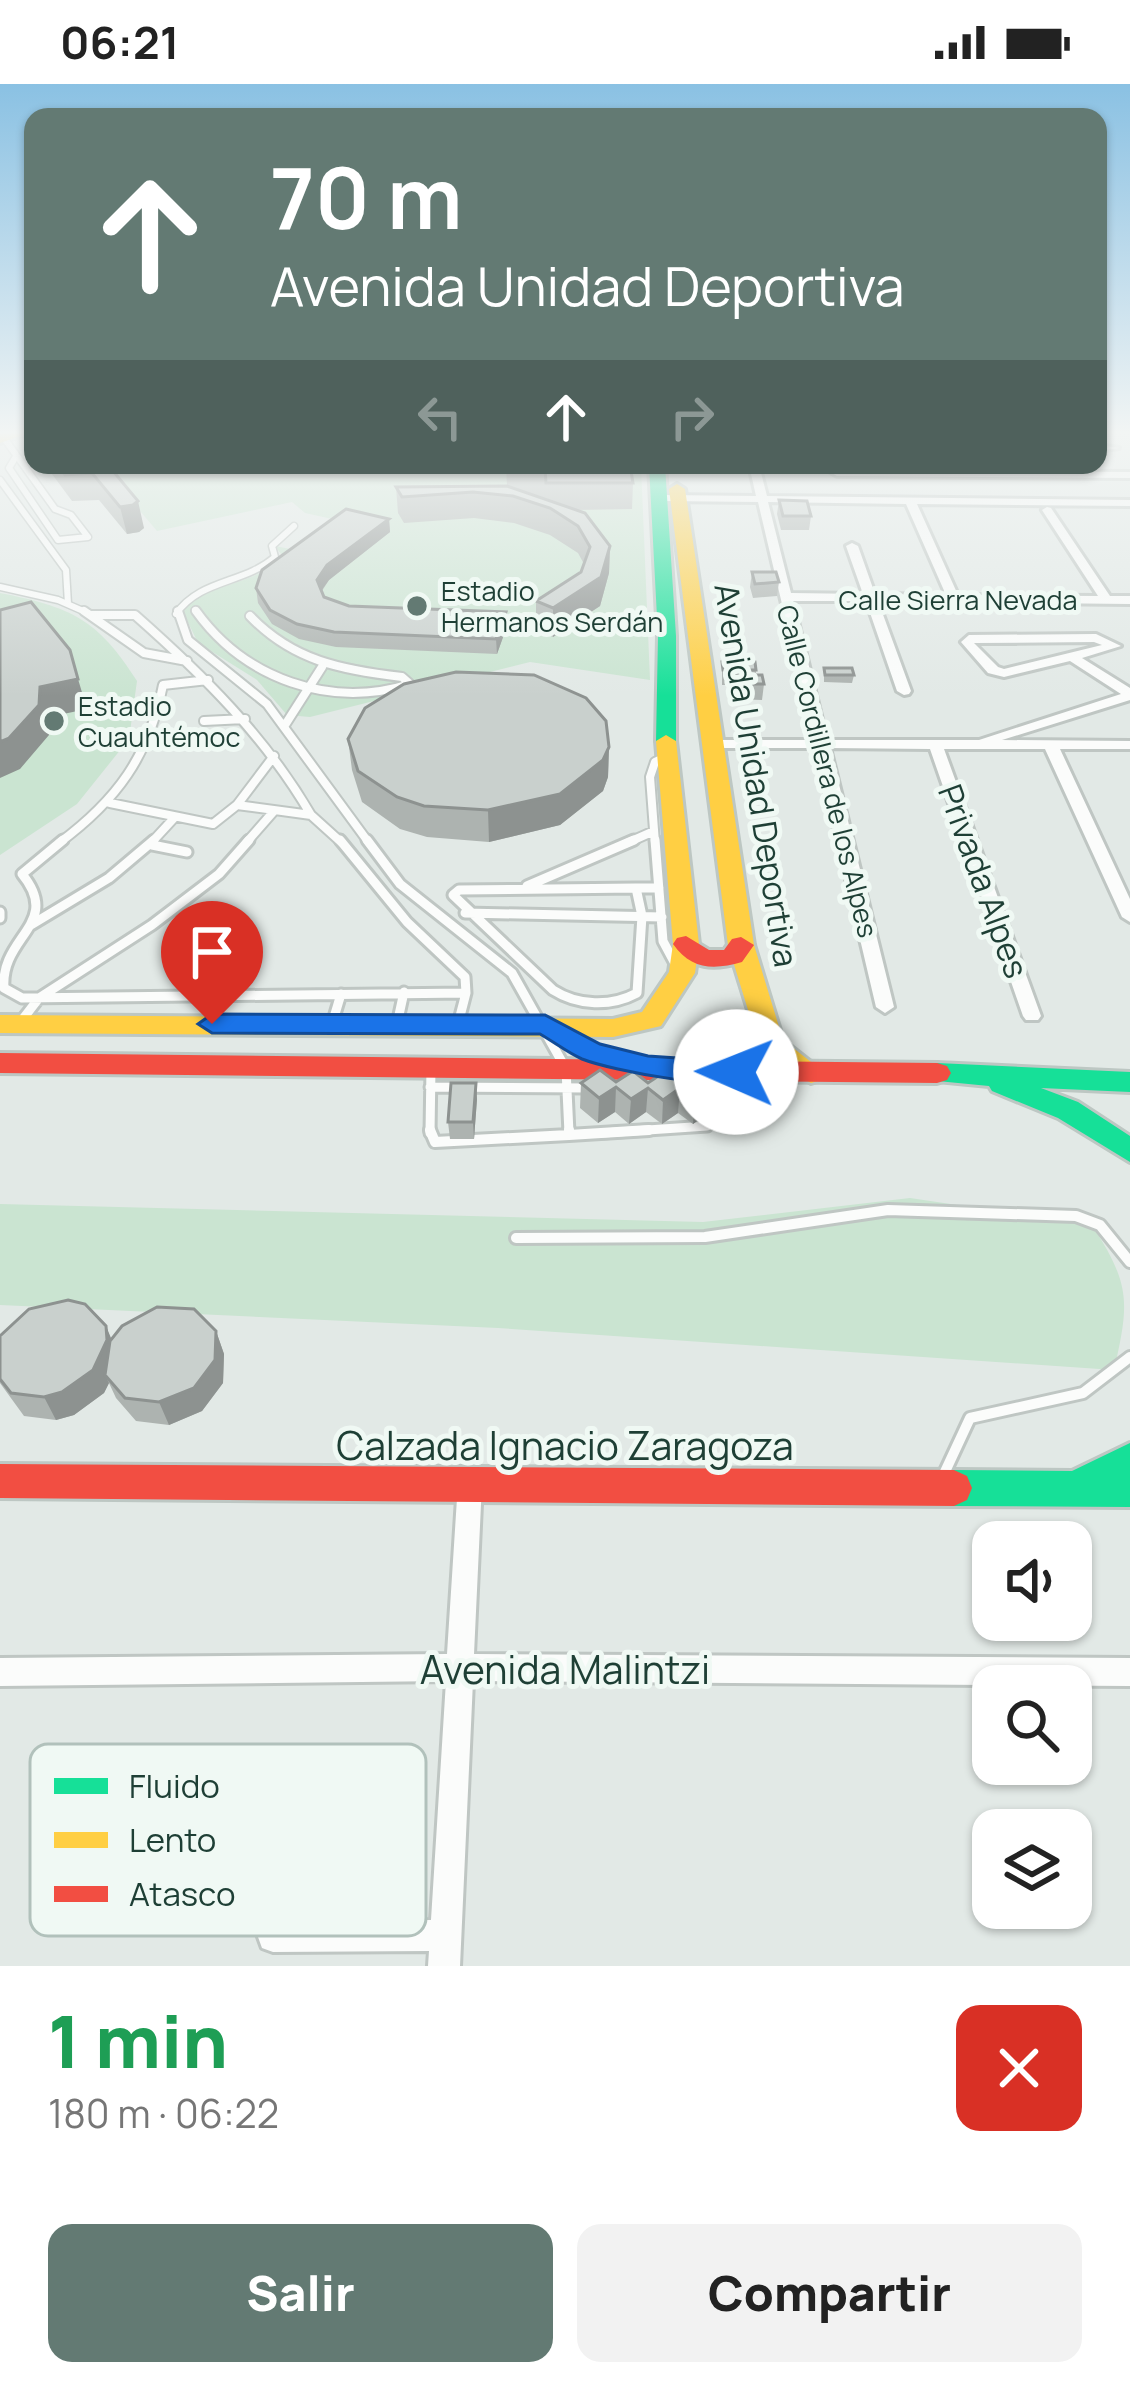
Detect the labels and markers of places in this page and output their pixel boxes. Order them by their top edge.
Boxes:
place label: Estadio Hermanos Serdán [441,572,663,640]
marker: Estadio Hermanos Serdán [404,593,430,619]
place label: Estadio Cuauhtémoc [78,687,240,755]
marker: Estadio Cuauhtémoc [41,708,67,734]
pin [161,901,263,1024]

